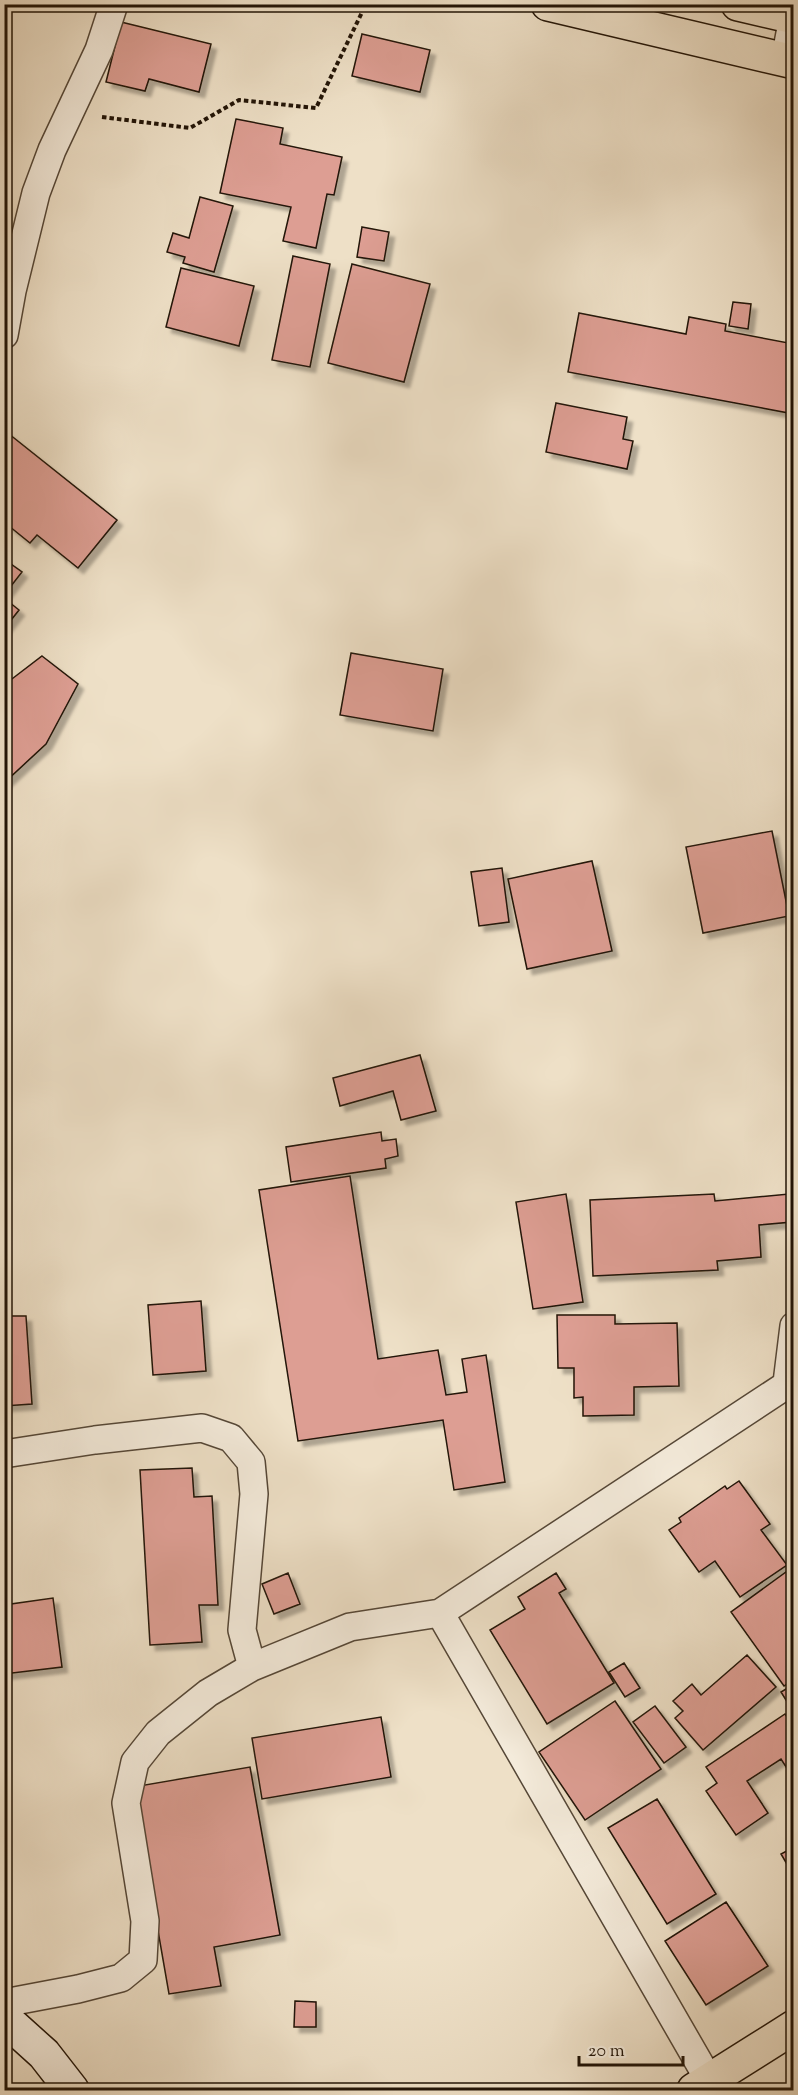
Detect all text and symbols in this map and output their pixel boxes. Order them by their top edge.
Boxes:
scale bar [579,2029,682,2067]
text: 20 m [588,2039,625,2065]

